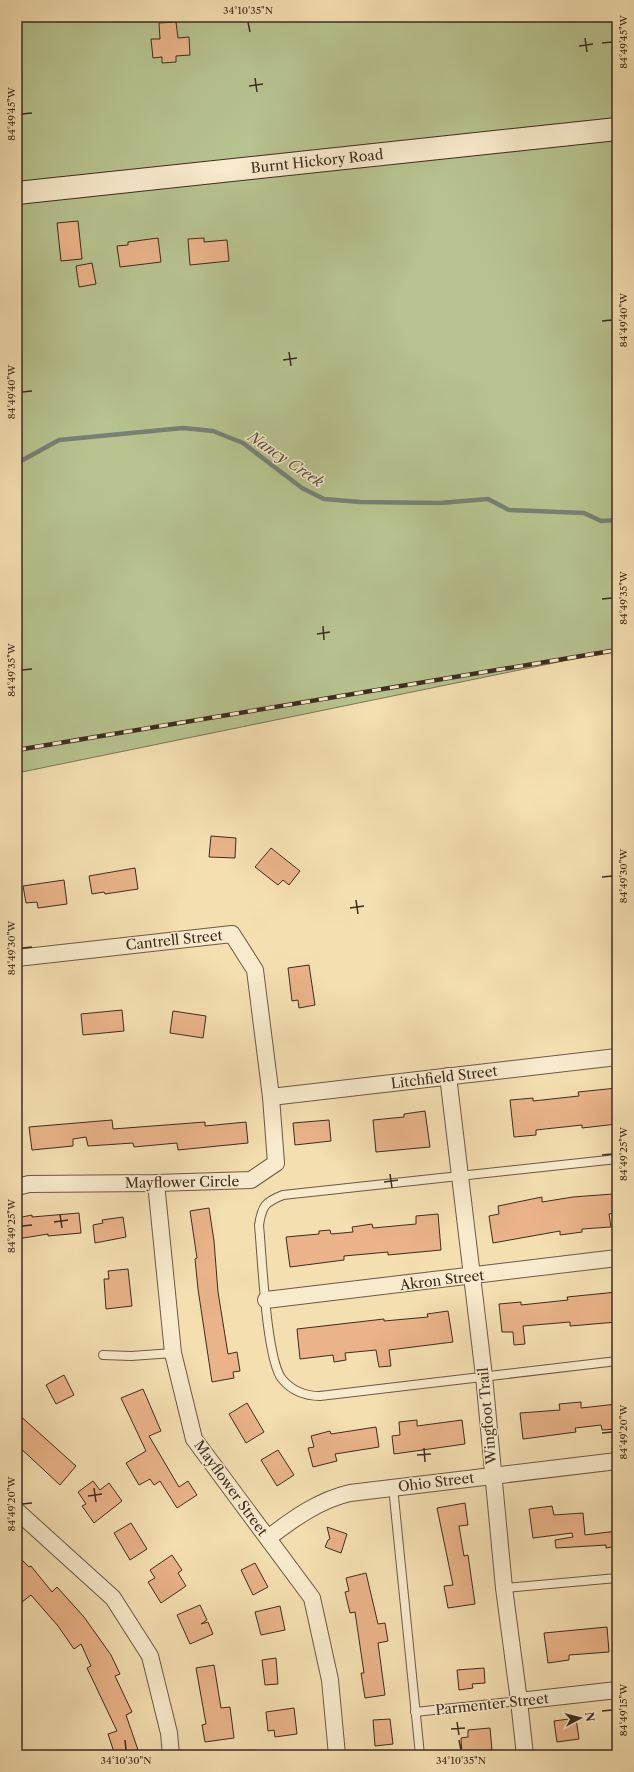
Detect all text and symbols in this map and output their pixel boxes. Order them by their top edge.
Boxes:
text: 34°10'35"N [223,4,273,17]
text: 84°49'45"W [617,14,630,69]
text: 84°49'45"W [5,86,18,141]
street label: Burnt Hickory Road [250,145,385,177]
text: 84°49'40"W [617,292,630,347]
text: 84°49'40"W [5,364,18,419]
water label: Nancy Creek [244,426,328,491]
text: 84°49'35"W [617,570,630,625]
text: 84°49'35"W [5,642,18,697]
text: 84°49'30"W [617,848,630,903]
text: 84°49'30"W [5,920,18,975]
street label: Cantrell Street [125,926,223,954]
street label: Litchfield Street [390,1062,498,1092]
text: 84°49'25"W [617,1126,630,1181]
street label: Mayflower Circle [125,1172,239,1192]
text: 84°49'25"W [5,1198,18,1253]
street label: Akron Street [398,1266,485,1294]
street label: Wingfoot Trail [474,1367,500,1466]
text: 84°49'20"W [617,1404,630,1459]
street label: Mayflower Street [190,1437,272,1539]
street label: Ohio Street [397,1468,475,1496]
text: 84°49'20"W [5,1476,18,1531]
text: 84°49'15"W [617,1683,630,1736]
street label: Parmenter Street [434,1689,550,1719]
north arrow [560,1698,600,1738]
text: N [582,1711,598,1723]
text: 34°10'30"N [100,1754,152,1767]
text: 34°10'35"N [436,1754,486,1767]

